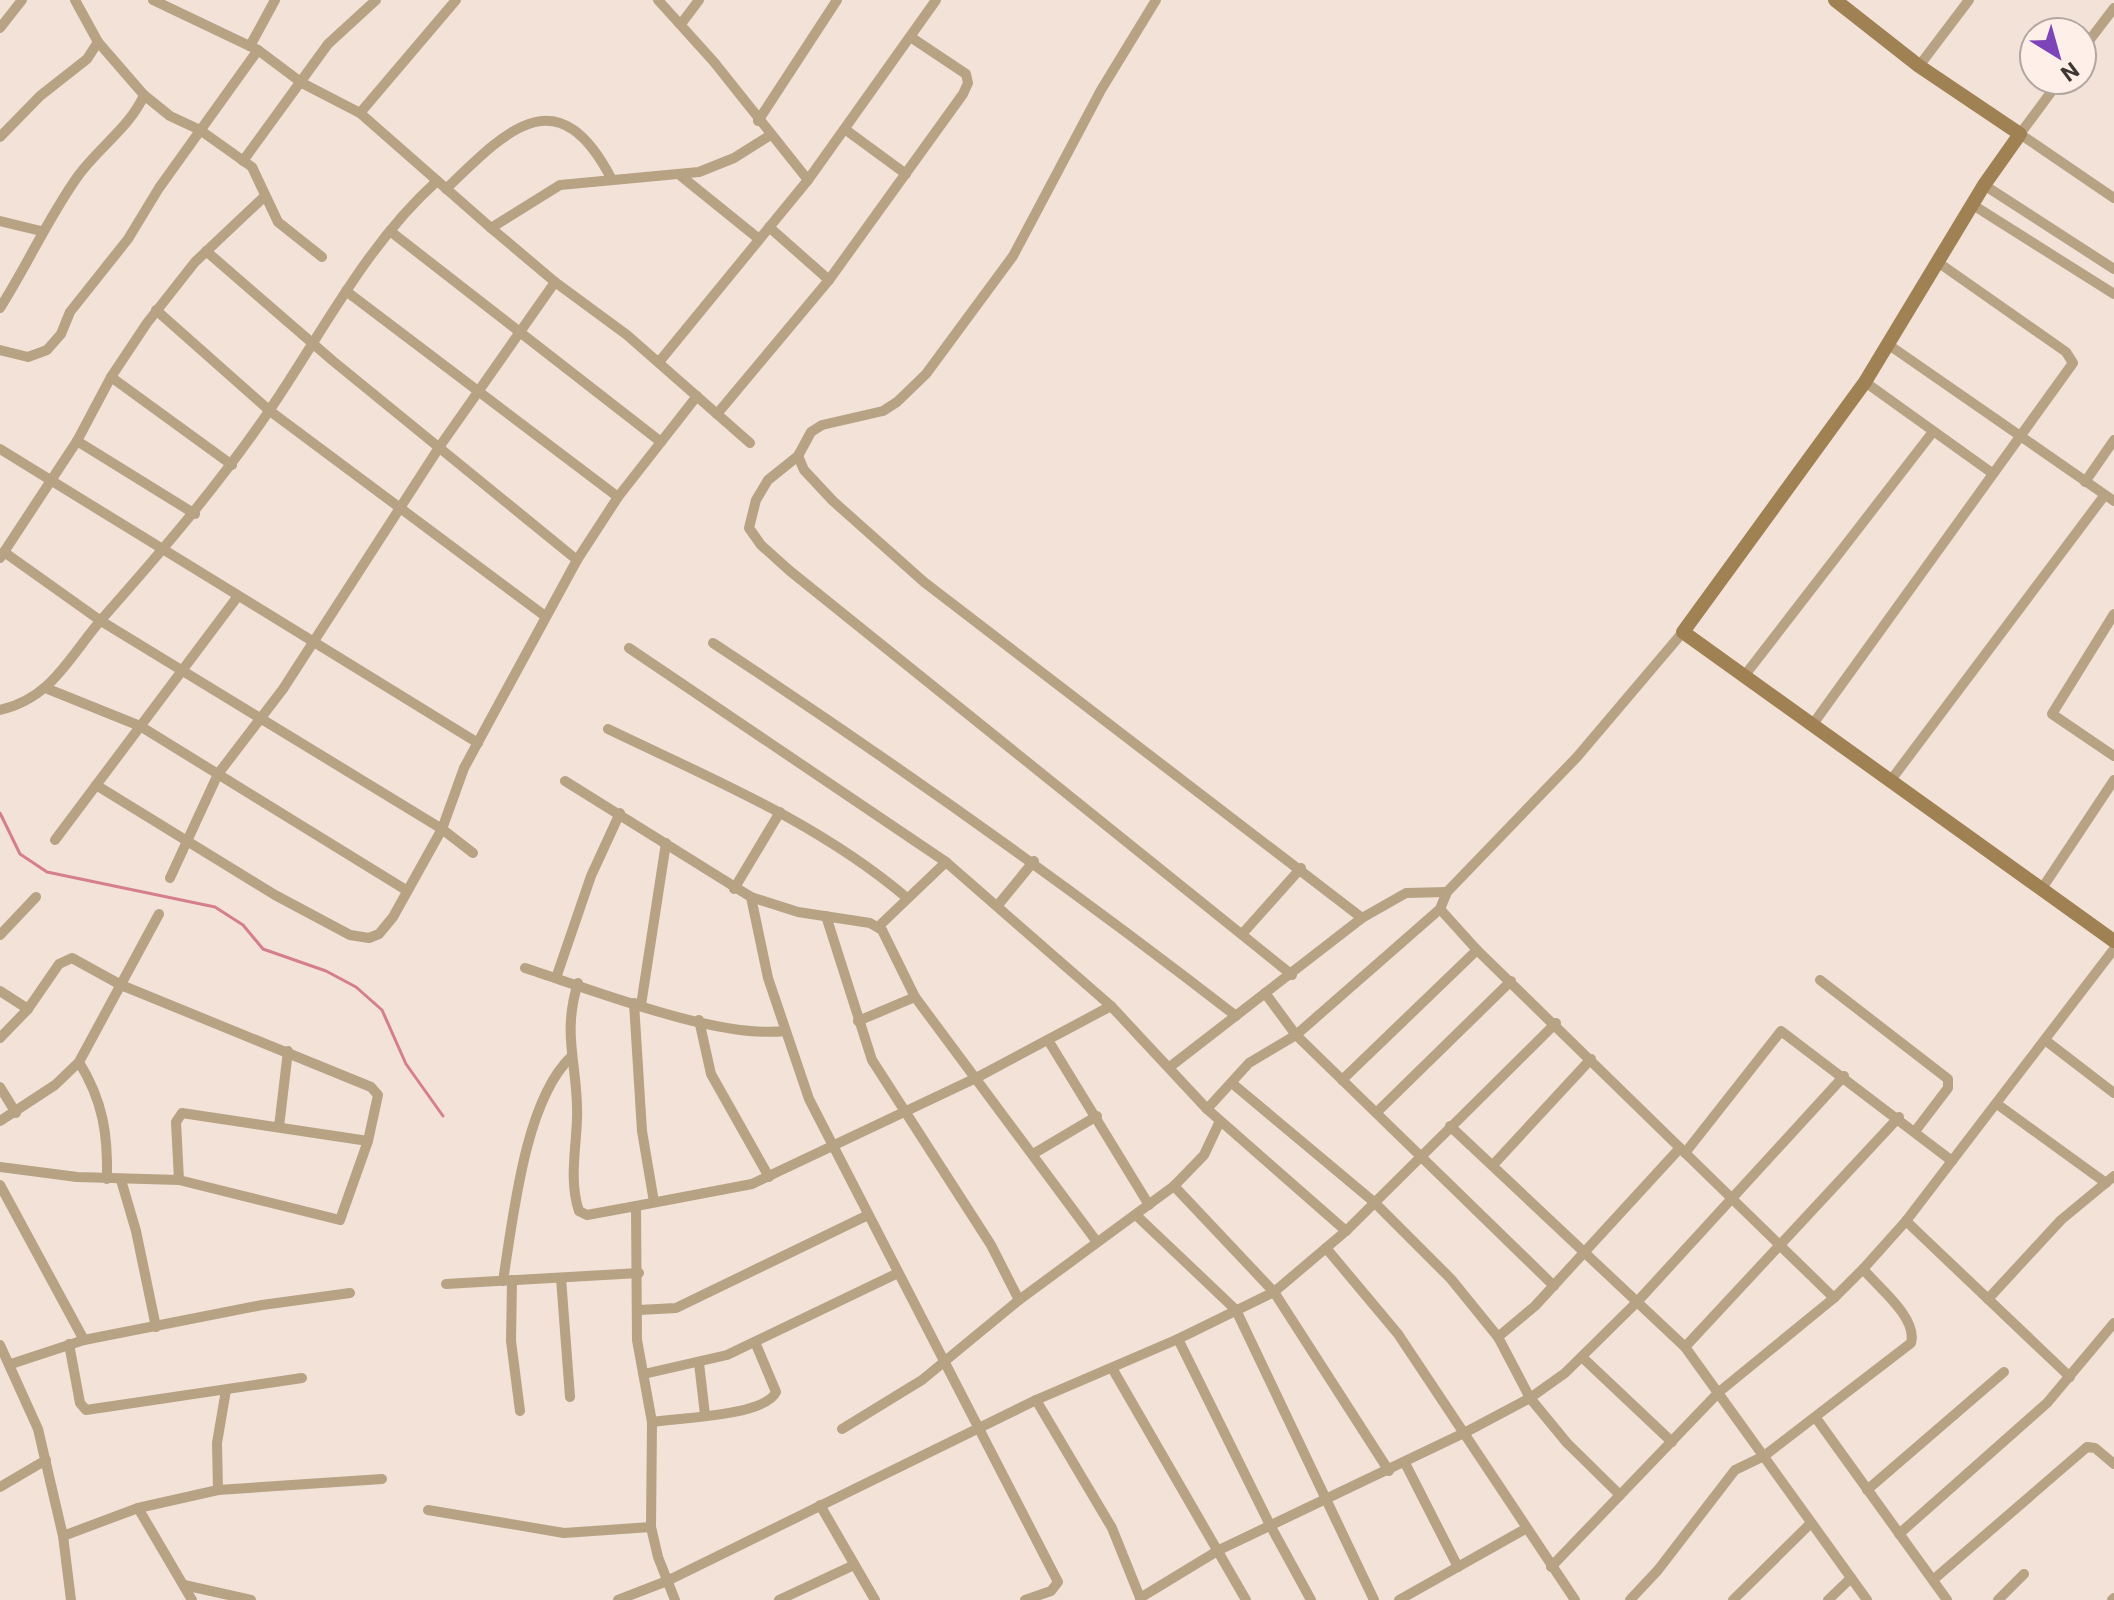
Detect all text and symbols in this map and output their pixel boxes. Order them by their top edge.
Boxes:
north arrow [2018,16,2098,96]
text: N [2056,57,2083,86]

